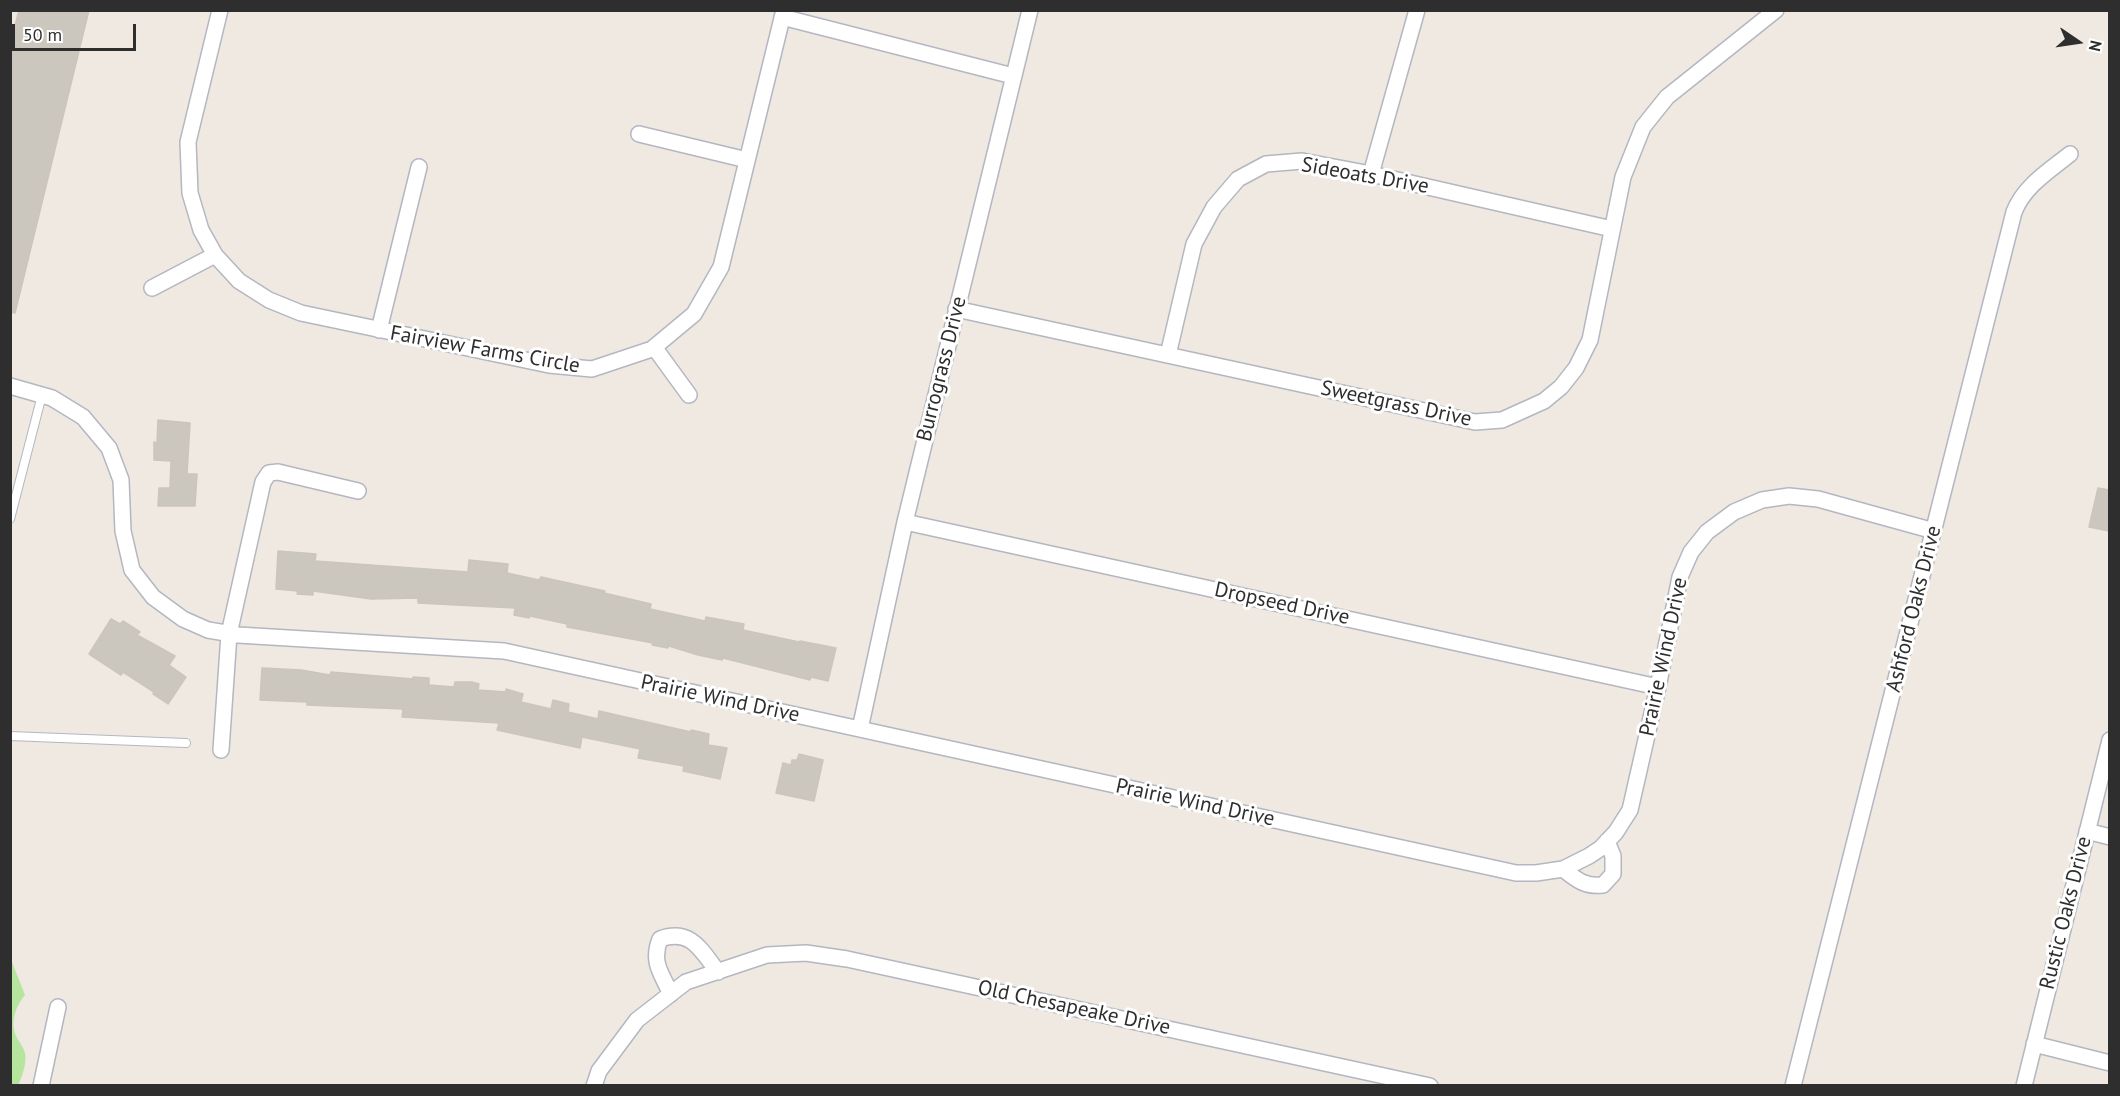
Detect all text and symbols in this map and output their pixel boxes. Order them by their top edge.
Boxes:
scale bar [15,12,140,50]
north arrow [2048,12,2108,72]
text: 50 m [23,23,62,46]
text: N [2085,39,2106,53]
street label: Sideoats Drive [1299,152,1431,200]
street label: Burrograss Drive [912,294,972,444]
street label: Fairview Farms Circle [388,321,582,379]
street label: Sweetgrass Drive [1318,376,1474,432]
street label: Ashford Oaks Drive [1881,523,1947,695]
street label: Prairie Wind Drive [1635,575,1693,739]
street label: Dropseed Drive [1212,577,1352,631]
street label: Prairie Wind Drive [638,670,802,728]
street label: Prairie Wind Drive [1113,774,1277,832]
street label: Rustic Oaks Drive [2035,834,2097,992]
street label: Old Chesapeake Drive [975,975,1173,1041]

